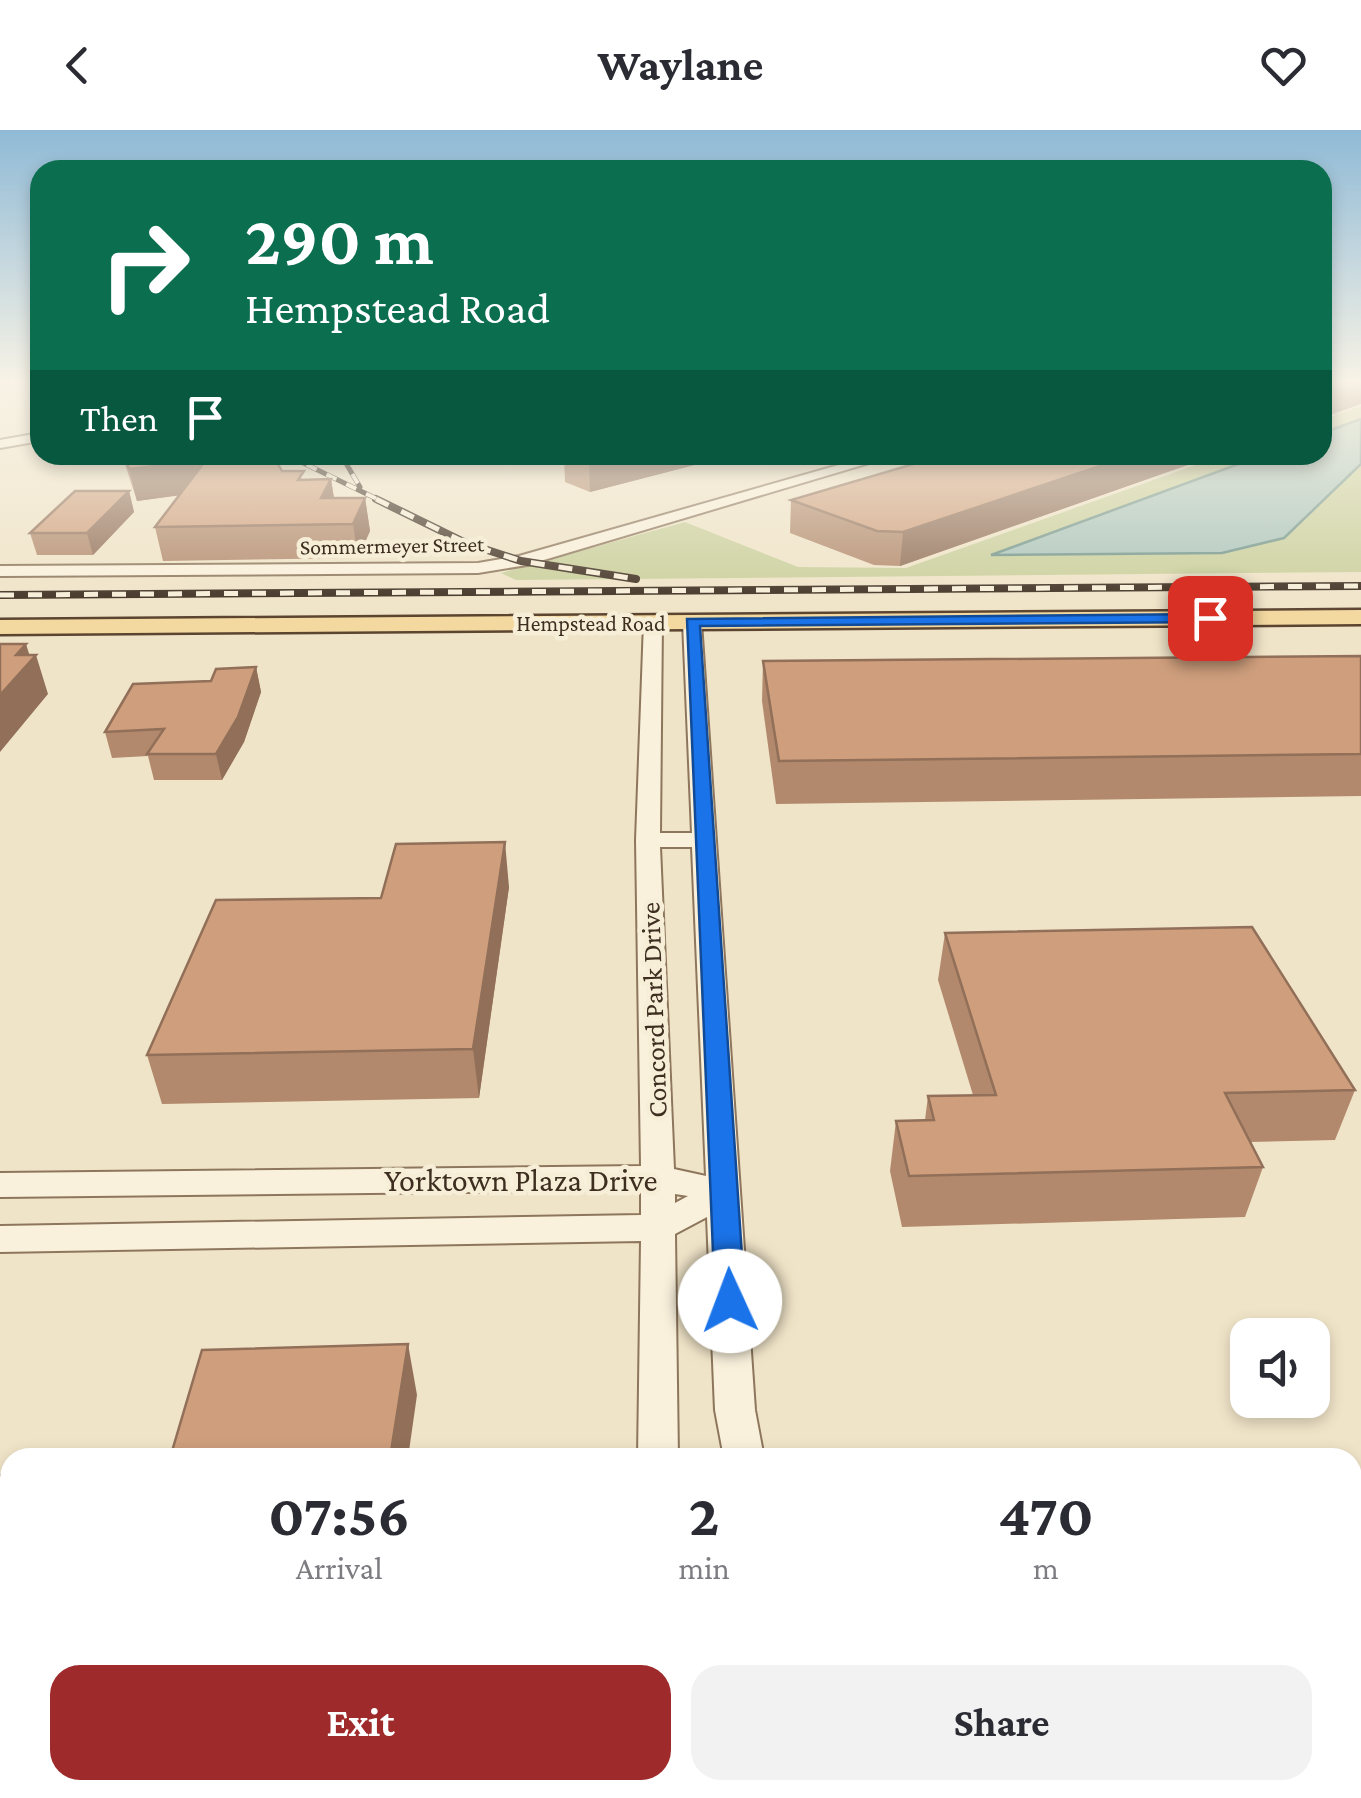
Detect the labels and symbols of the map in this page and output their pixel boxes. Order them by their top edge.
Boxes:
street label: Sommermeyer Street [300,531,485,560]
pin [1168,576,1253,661]
street label: Hempstead Road [516,611,666,636]
street label: Concord Park Drive [634,902,673,1118]
street label: Yorktown Plaza Drive [384,1162,658,1198]
position arrow [678,1249,782,1353]

